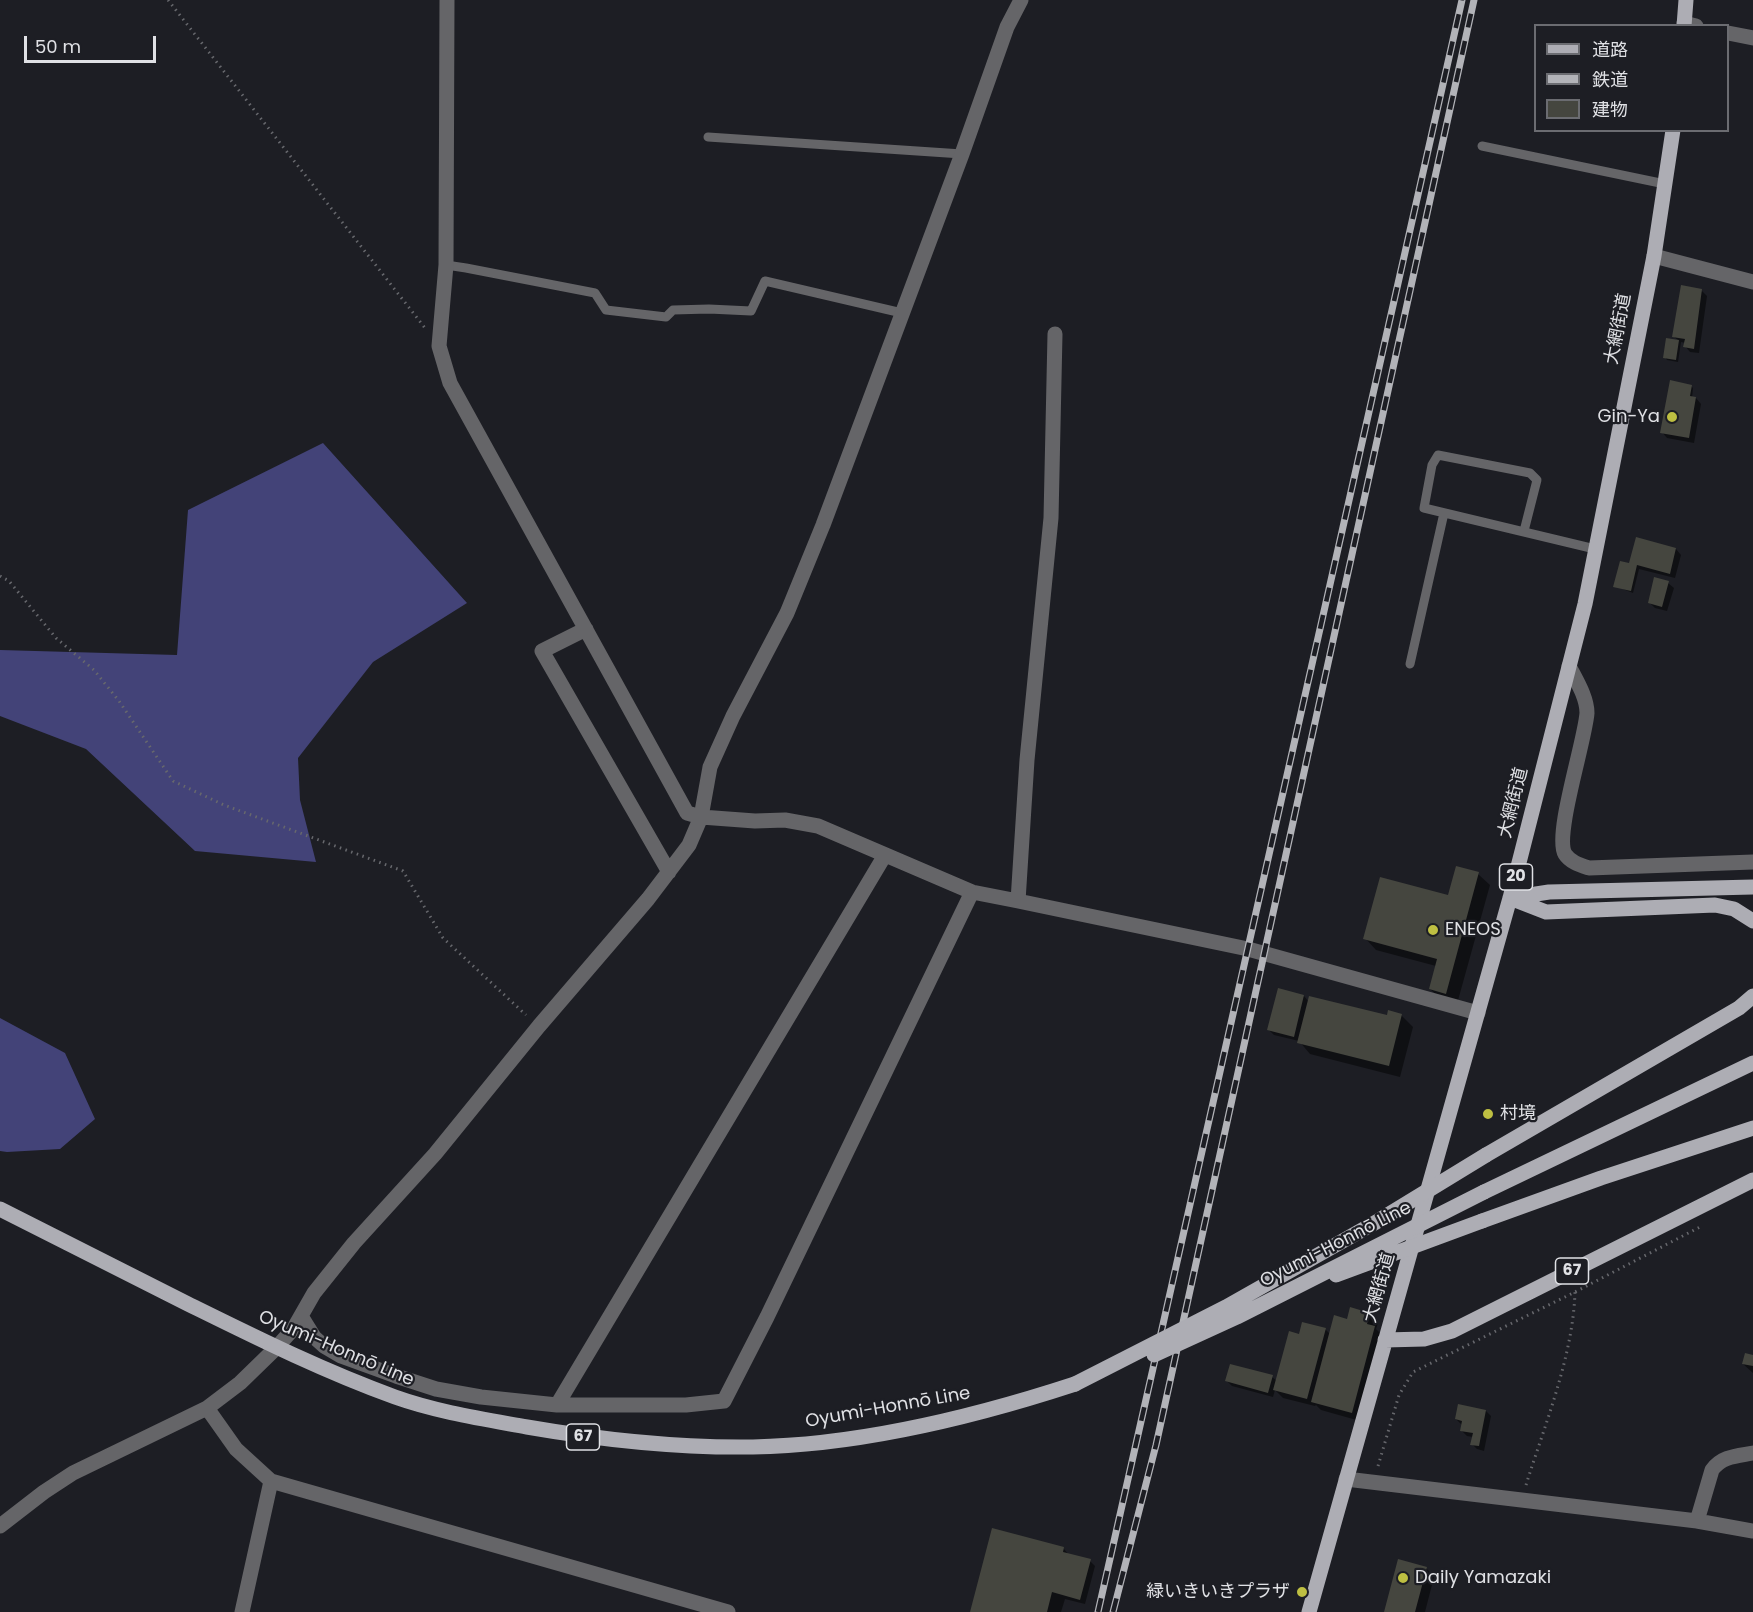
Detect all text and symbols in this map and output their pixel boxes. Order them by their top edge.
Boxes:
scale bar [27,24,159,62]
legend [1534,24,1729,132]
text: 50 m [35,34,81,59]
text: 道路 [1592,37,1628,62]
text: 鉄道 [1592,67,1628,92]
text: 建物 [1592,97,1628,122]
street label: 大網街道 [1602,292,1636,366]
place label: Gin-Ya [1597,406,1660,428]
marker: Gin-Ya [1665,410,1679,424]
street label: 大網街道 [1495,765,1533,841]
road number: 20 [1500,864,1532,890]
place label: ENEOS [1445,919,1501,941]
marker: ENEOS [1426,923,1440,937]
place label: 村境 [1500,1103,1536,1125]
marker: 村境 [1481,1107,1495,1121]
street label: Oyumi-Honnō Line [1257,1197,1415,1293]
street label: 大網街道 [1360,1250,1400,1326]
road number: 67 [1556,1258,1588,1284]
street label: Oyumi-Honnō Line [255,1306,417,1392]
street label: Oyumi-Honnō Line [804,1383,972,1433]
road number: 67 [566,1424,600,1450]
place label: Daily Yamazaki [1415,1567,1551,1589]
marker: Daily Yamazaki [1396,1571,1410,1585]
place label: 緑いきいきプラザ [1146,1581,1290,1603]
marker: 緑いきいきプラザ [1295,1585,1309,1599]

